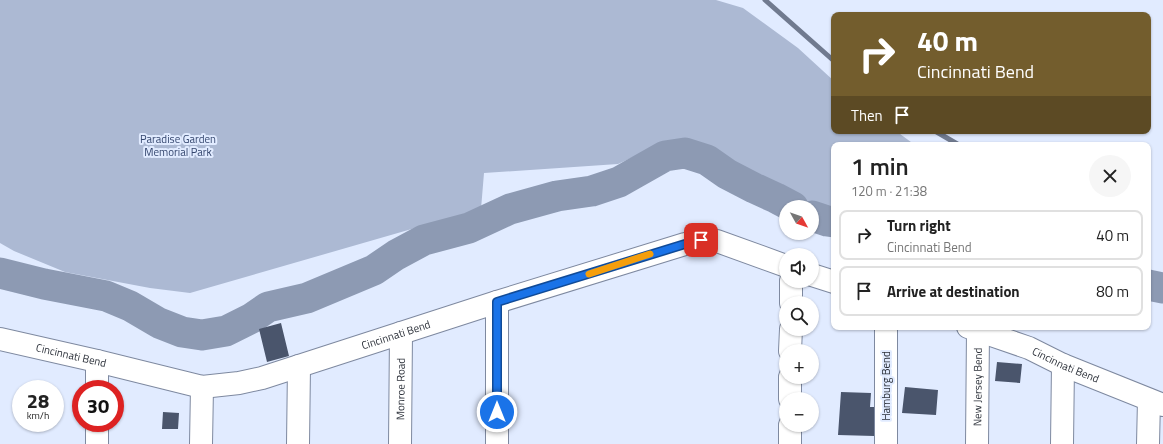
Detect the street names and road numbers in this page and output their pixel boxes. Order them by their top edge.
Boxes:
street label: Cincinnati Bend [359,316,433,353]
street label: Cincinnati Bend [34,339,108,371]
street label: Cincinnati Bend [1030,343,1102,387]
street label: New Jersey Bend [969,347,986,426]
street label: Hamburg Bend [878,351,894,421]
street label: Monroe Road [392,358,409,420]

